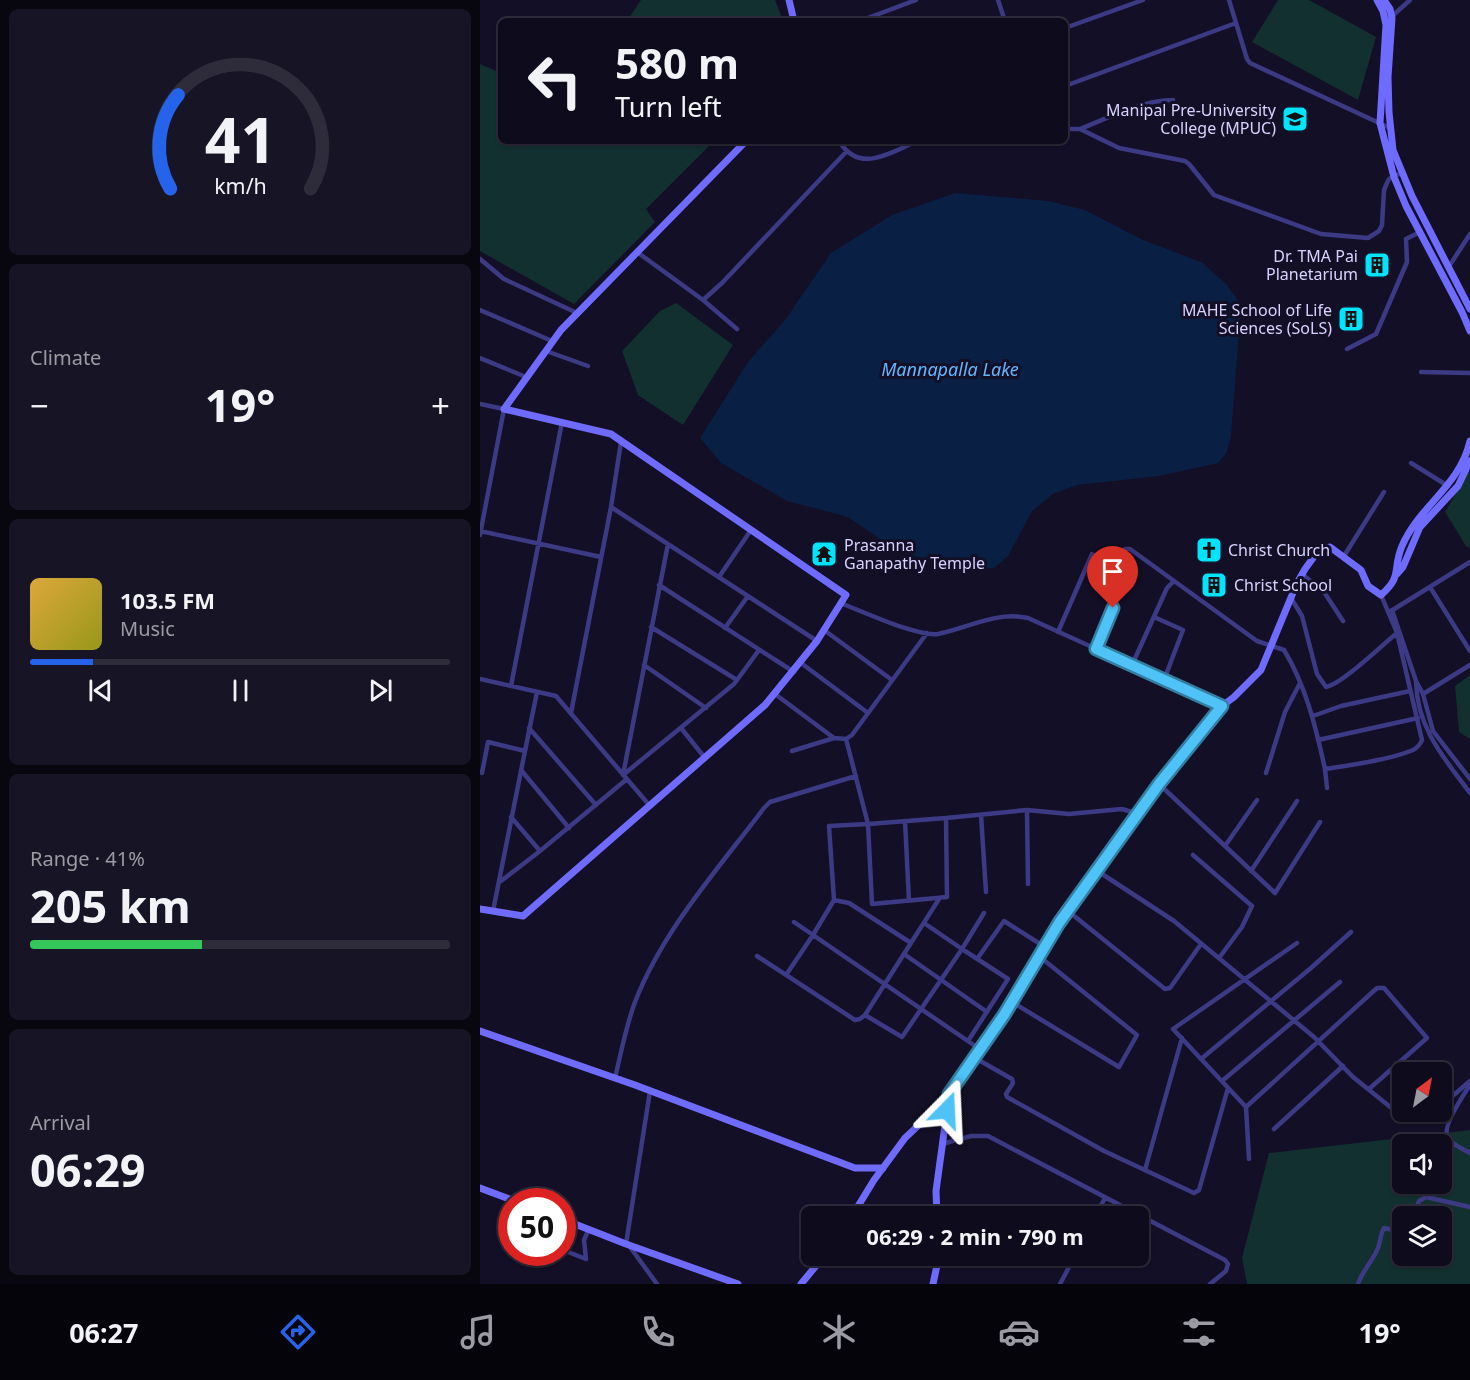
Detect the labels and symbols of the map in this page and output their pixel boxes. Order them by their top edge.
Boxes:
place label: Manipal Pre-University College (MPUC) [1106,99,1277,139]
school or university icon: Manipal Pre-University College (MPUC) [1280,104,1310,134]
place label: Dr. TMA Pai Planetarium [1266,245,1358,285]
building icon: Dr. TMA Pai Planetarium [1362,250,1392,280]
place label: MAHE School of Life Sciences (SoLS) [1182,299,1332,339]
building icon: MAHE School of Life Sciences (SoLS) [1336,304,1366,334]
water label: Mannapalla Lake [881,357,1019,381]
place label: Prasanna Ganapathy Temple [844,534,985,574]
church icon: Christ Church [1194,535,1224,565]
temple icon: Prasanna Ganapathy Temple [809,539,839,569]
place label: Christ Church [1228,539,1330,561]
pin [1087,546,1138,608]
building icon: Christ School [1199,570,1229,600]
place label: Christ School [1234,574,1332,596]
north arrow [1392,1062,1452,1122]
position arrow [915,1078,979,1142]
speed limit sign: 50 [498,1188,576,1266]

